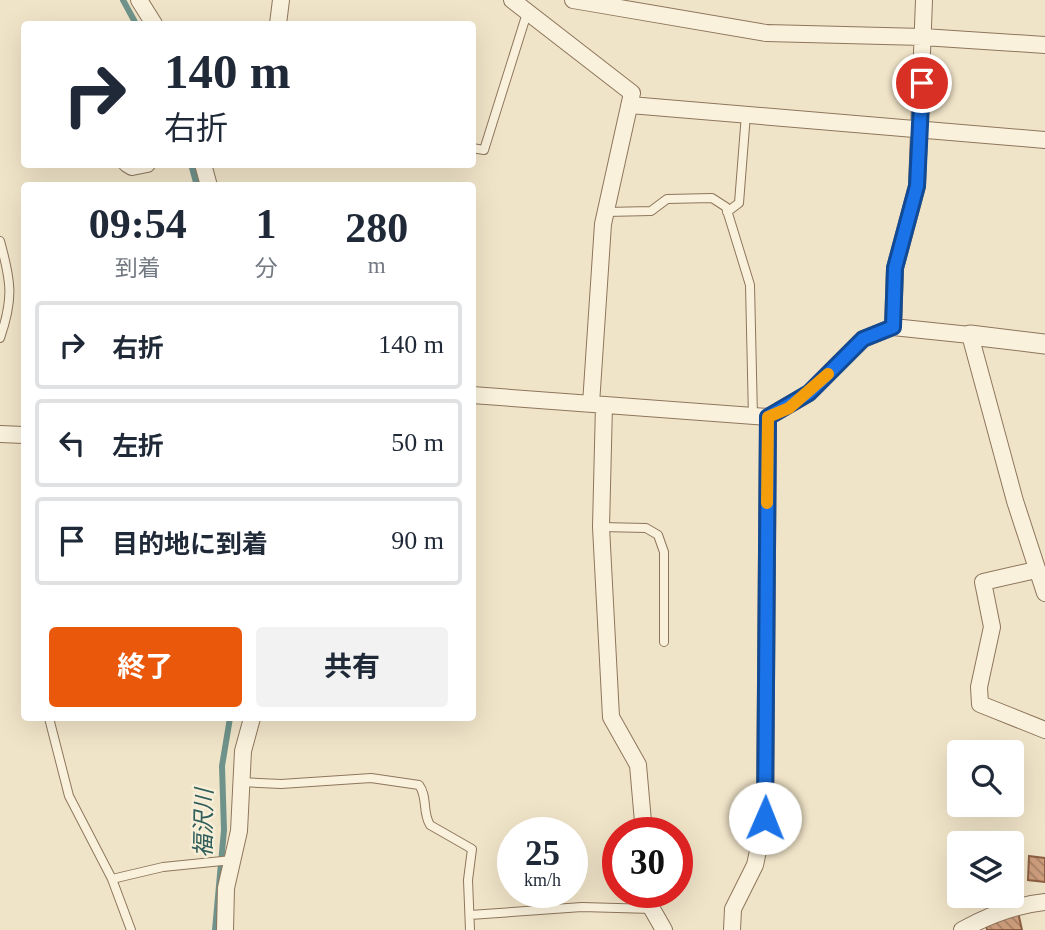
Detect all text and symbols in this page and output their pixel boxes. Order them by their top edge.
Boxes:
text: 140 m [164,44,291,99]
icon: right [49,49,140,140]
pin [892,53,952,113]
icon: arrive [903,64,941,102]
text: 右折 [164,110,228,146]
text: 09:54 [89,201,187,247]
text: 1 [256,201,277,247]
text: 280 [345,205,408,251]
text: m [368,253,386,278]
text: 到着 [115,256,161,281]
text: 分 [255,256,278,281]
icon: right [53,326,91,364]
text: 140 m [378,330,444,359]
text: 右折 [112,334,164,363]
icon: left [53,424,91,462]
text: 50 m [391,428,444,457]
text: 左折 [112,432,164,461]
icon: arrive [53,522,91,560]
text: 90 m [391,526,444,555]
text: 目的地に到着 [112,530,268,559]
button: 終了 [49,627,242,707]
button: 共有 [256,627,448,707]
map controls [947,740,1024,908]
button: search [947,740,1024,817]
position arrow [728,781,802,855]
water label: 福沢川 [191,785,217,858]
speed limit sign: 30 [602,817,693,908]
button: layers [947,831,1024,908]
text: 25 [525,834,560,873]
text: km/h [524,870,561,890]

